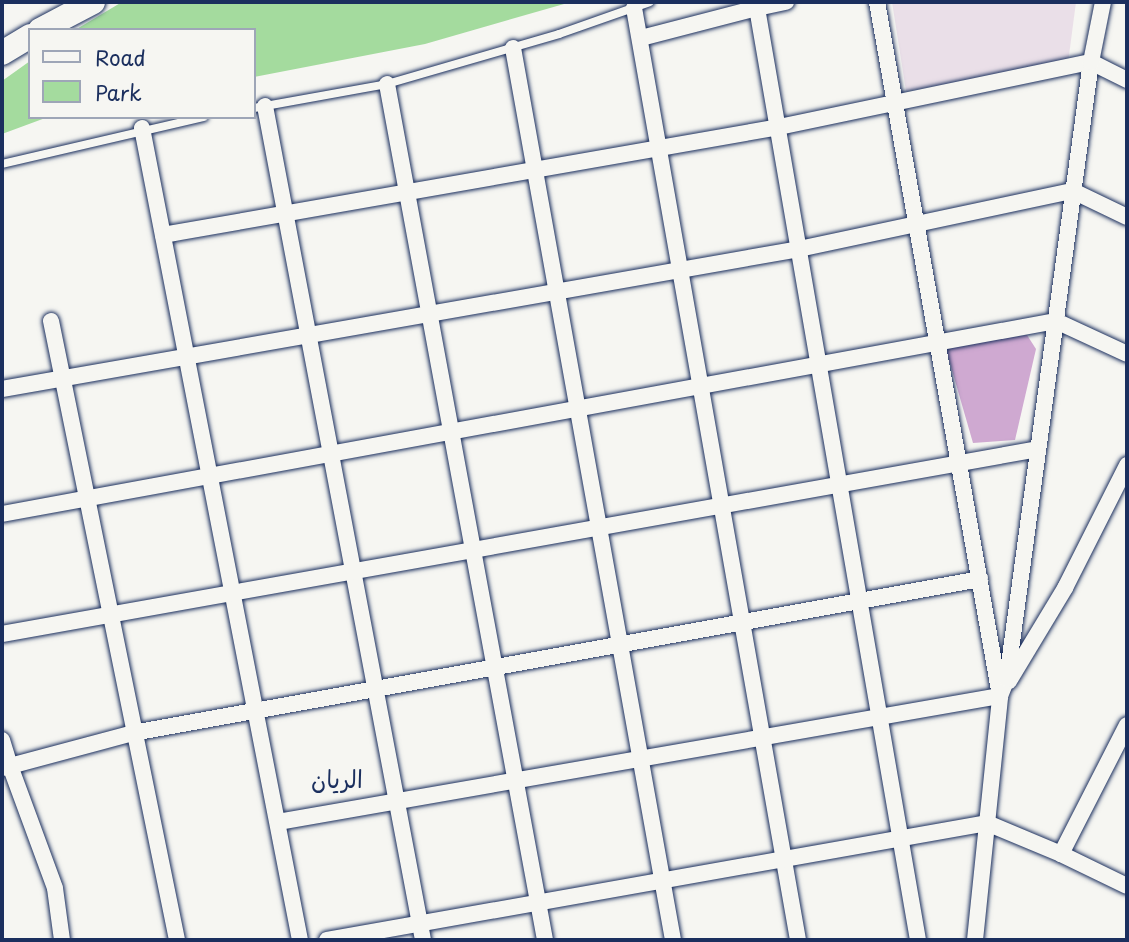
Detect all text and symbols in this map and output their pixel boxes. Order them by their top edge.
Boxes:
legend [28,28,256,119]
text: Road [95,41,146,73]
text: Park [95,76,142,108]
district label: الريان [311,765,363,793]

